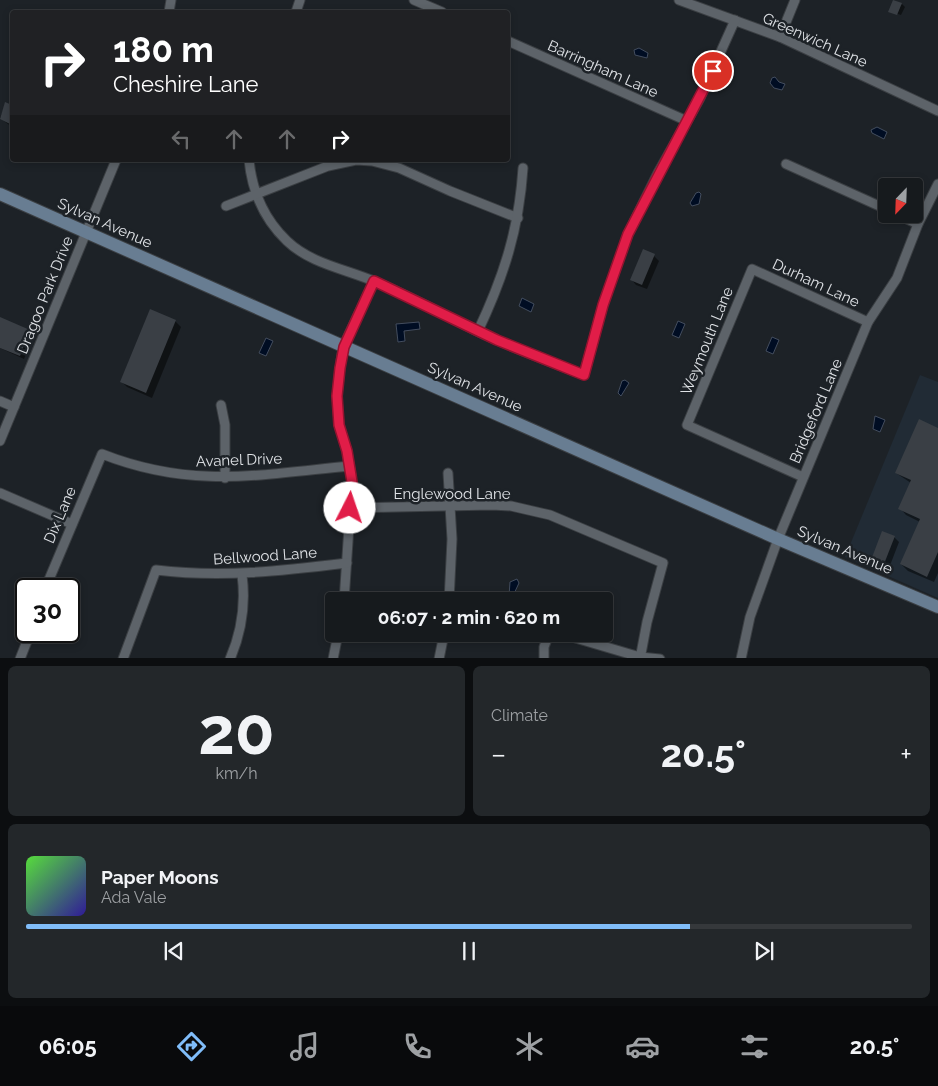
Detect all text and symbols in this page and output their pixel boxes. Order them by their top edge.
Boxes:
street label: Greenwich Lane [760,9,870,71]
text: 180 m [113,29,214,70]
icon: right [30,30,95,95]
street label: Barringham Lane [545,37,661,101]
pin [692,50,734,92]
icon: arrive [699,57,727,85]
text: Cheshire Lane [113,71,259,97]
icon: left [167,125,195,153]
icon: ahead [220,125,248,153]
icon: ahead [273,125,301,153]
icon: right [326,125,354,153]
north arrow [878,178,922,222]
map controls [878,178,923,223]
street label: Sylvan Avenue [55,194,155,252]
street label: Dragoo Park Drive [13,233,77,356]
street label: Durham Lane [770,255,863,311]
street label: Weymouth Lane [677,284,737,398]
street label: Bridgeford Lane [786,356,846,466]
street label: Sylvan Avenue [425,358,525,416]
street label: Avanel Drive [196,449,283,471]
position arrow [323,481,375,533]
street label: Dix Lane [40,484,80,546]
street label: Englewood Lane [393,485,511,503]
street label: Sylvan Avenue [795,522,895,578]
street label: Bellwood Lane [212,543,318,569]
speed limit sign: 30 [15,578,80,643]
text: 06:07 · 2 min · 620 m [378,606,560,628]
text: 20 [198,693,275,769]
text: Climate [491,706,548,725]
text: 20.5° [661,731,746,776]
text: − [491,738,506,771]
text: + [900,738,912,771]
text: km/h [215,764,258,783]
text: Paper Moons [101,866,219,888]
text: Ada Vale [101,888,166,907]
icon: previous [160,937,188,965]
icon: pause [455,937,483,965]
icon: next [750,937,778,965]
icon: directions [174,1029,209,1064]
icon: music [287,1029,322,1064]
icon: phone [400,1029,435,1064]
icon: climate [512,1029,547,1064]
icon: car [625,1029,660,1064]
icon: filters [737,1029,772,1064]
text: 06:05 [39,1033,97,1059]
text: 20.5° [850,1033,899,1059]

